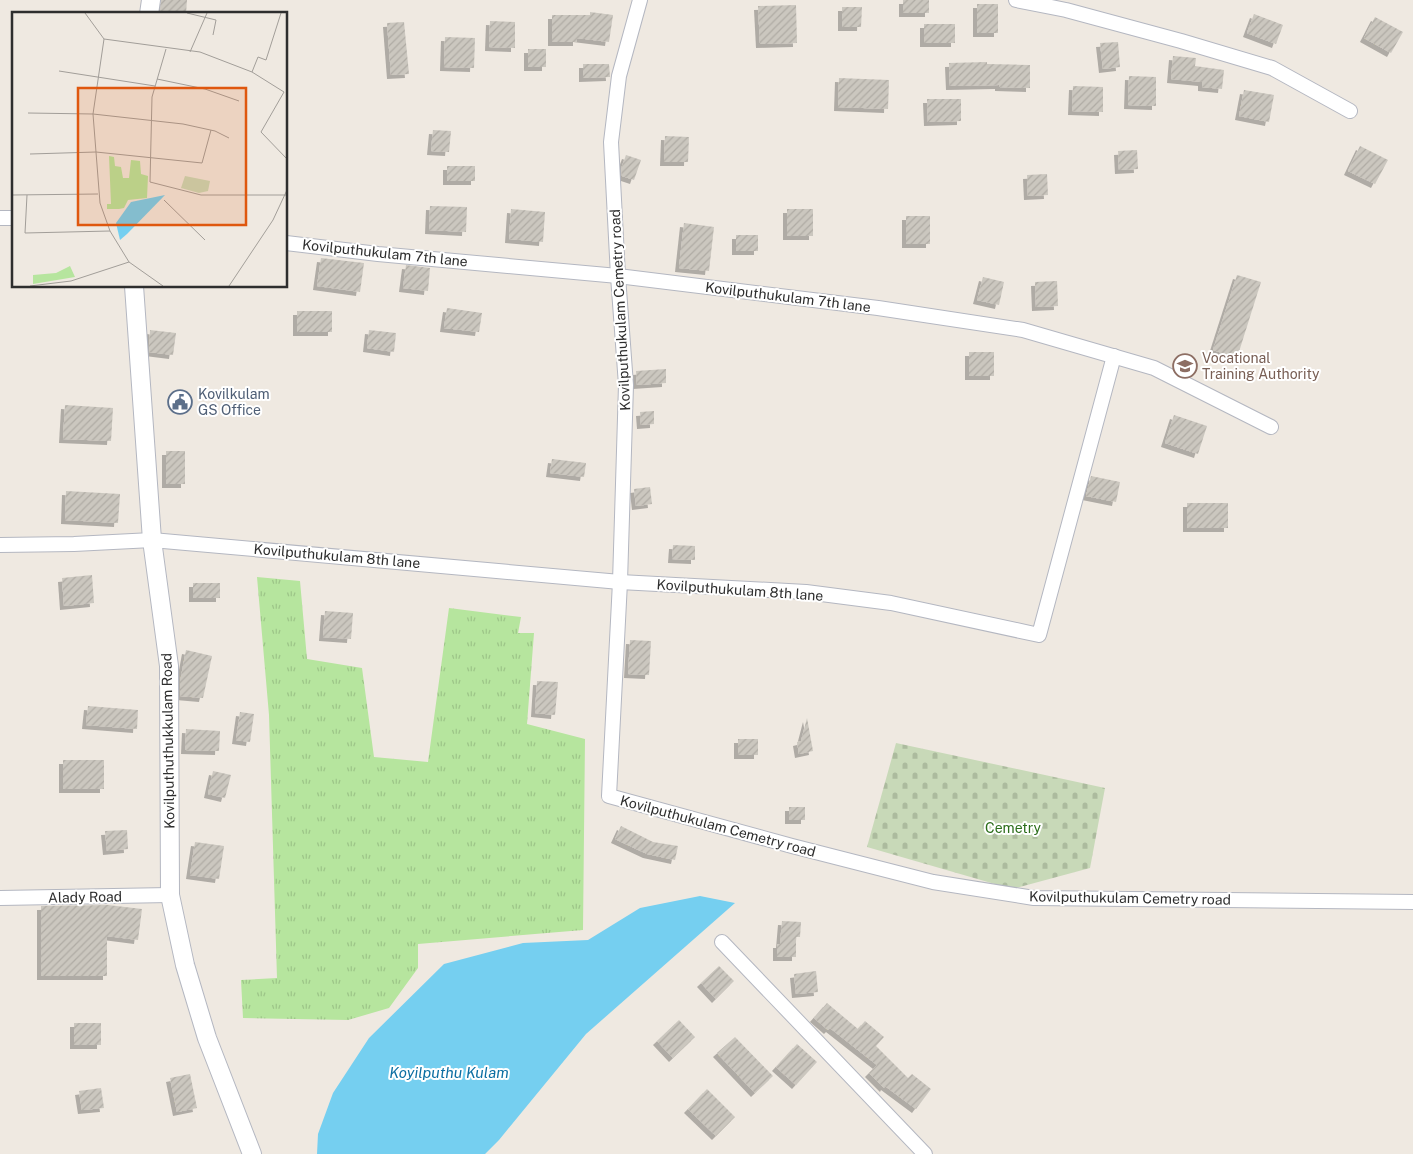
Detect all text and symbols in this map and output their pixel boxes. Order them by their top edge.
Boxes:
inset map [12,12,288,288]
street label: Kovilputhukulam Cemetry road [607,209,633,411]
street label: Kovilputhukulam 7th lane [301,236,469,270]
street label: Kovilputhukulam 7th lane [704,279,872,315]
place label: Vocational Training Authority [1202,350,1320,382]
school or university icon: Vocational Training Authority [1172,353,1198,379]
place label: Kovilkulam GS Office [198,386,270,418]
public building icon: Kovilkulam GS Office [167,389,193,415]
street label: Kovilputhukulam 8th lane [253,541,421,571]
street label: Kovilputhukulam 8th lane [656,576,824,604]
street label: Kovilputhuthukkulam Road [158,653,178,829]
street label: Kovilputhukulam Cemetry road [618,792,818,860]
park label: Cemetry [985,820,1041,836]
street label: Alady Road [48,888,122,906]
street label: Kovilputhukulam Cemetry road [1029,888,1231,908]
water label: Koyilputhu Kulam [389,1064,509,1081]

